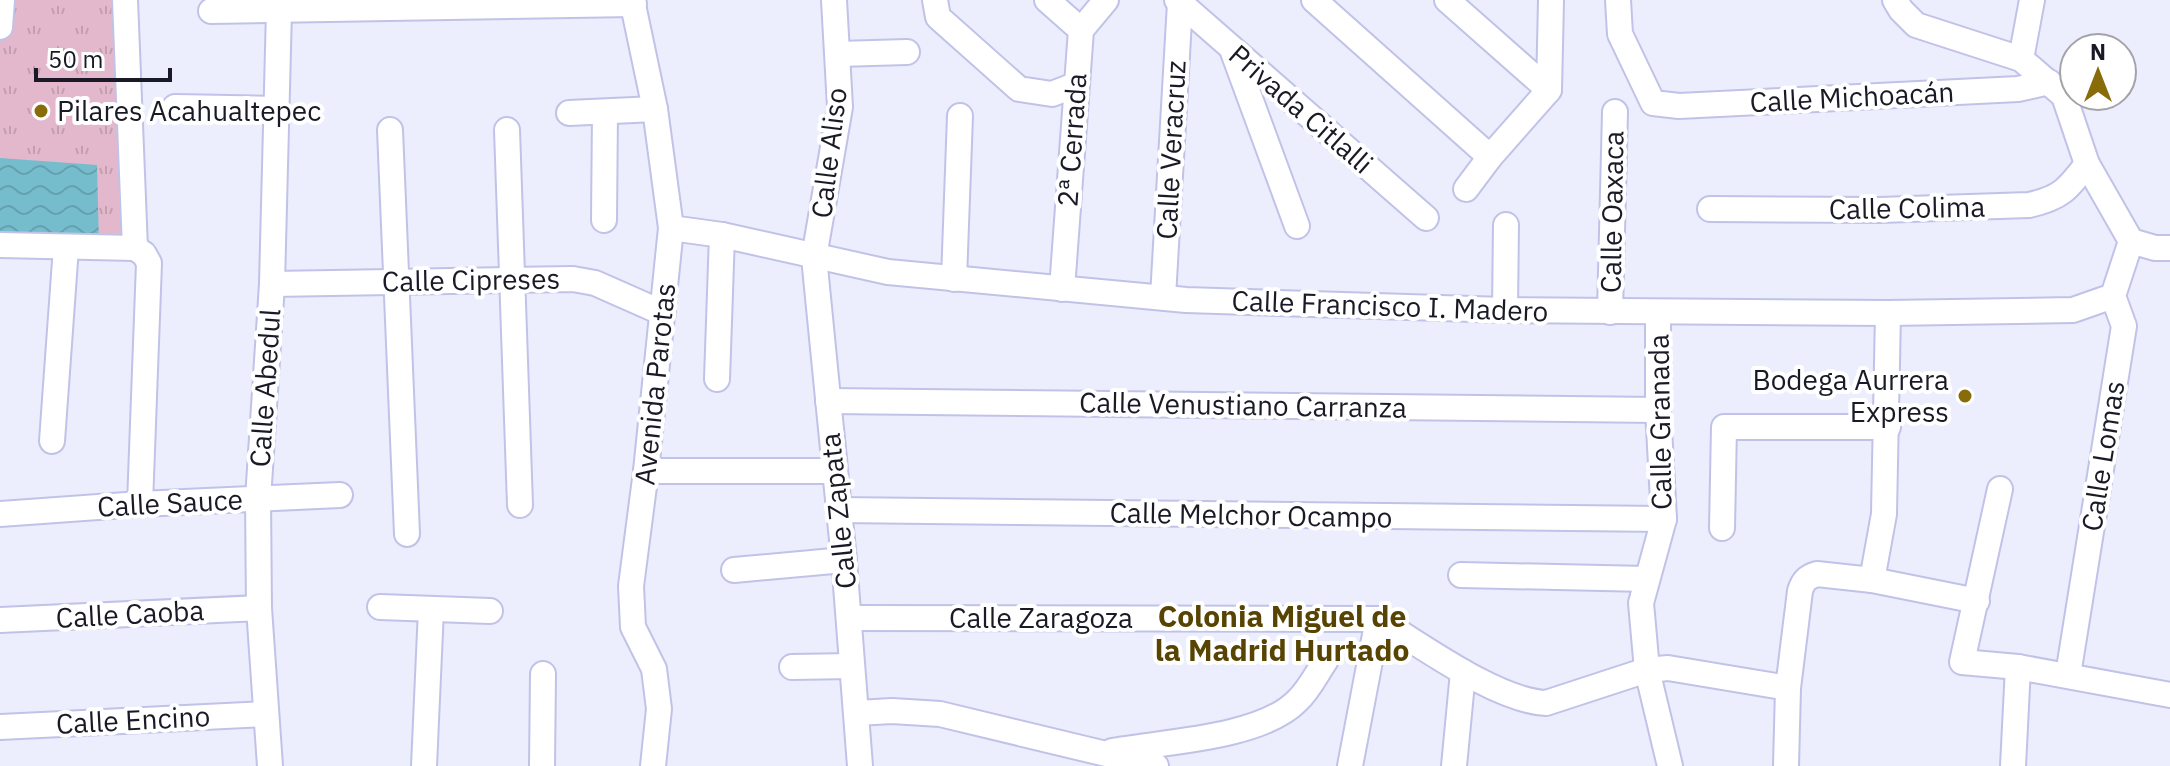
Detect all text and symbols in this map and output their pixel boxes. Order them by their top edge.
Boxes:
scale bar [36,32,170,82]
north arrow [2058,32,2138,112]
street label: Privada Citlalli [1222,36,1381,181]
text: N [2090,37,2106,66]
text: 50 m [48,43,103,75]
street label: Calle Veracruz [1147,59,1194,241]
street label: 2ª Cerrada [1048,72,1095,208]
street label: Calle Michoacán [1749,73,1955,120]
street label: Calle Aliso [802,86,855,220]
place label: Pilares Acahualtepec [57,92,321,129]
marker: Pilares Acahualtepec [32,102,50,120]
street label: Calle Oaxaca [1592,130,1631,293]
street label: Calle Colima [1828,188,1986,227]
street label: Calle Cipreses [382,259,560,300]
street label: Avenida Parotas [626,281,684,487]
street label: Calle Francisco I. Madero [1231,281,1549,330]
street label: Calle Abedul [241,308,288,468]
street label: Calle Granada [1639,334,1680,510]
place label: Bodega Aurrera Express [1752,361,1949,430]
street label: Calle Lomas [2072,378,2133,534]
street label: Calle Venustiano Carranza [1079,383,1407,426]
marker: Bodega Aurrera Express [1956,387,1974,405]
street label: Calle Zapata [811,431,864,591]
street label: Calle Sauce [96,480,244,525]
street label: Calle Melchor Ocampo [1109,494,1393,535]
street label: Calle Caoba [55,591,205,636]
district label: Colonia Miguel de la Madrid Hurtado [1155,596,1409,669]
street label: Calle Zaragoza [949,599,1133,636]
street label: Calle Encino [55,697,211,742]

